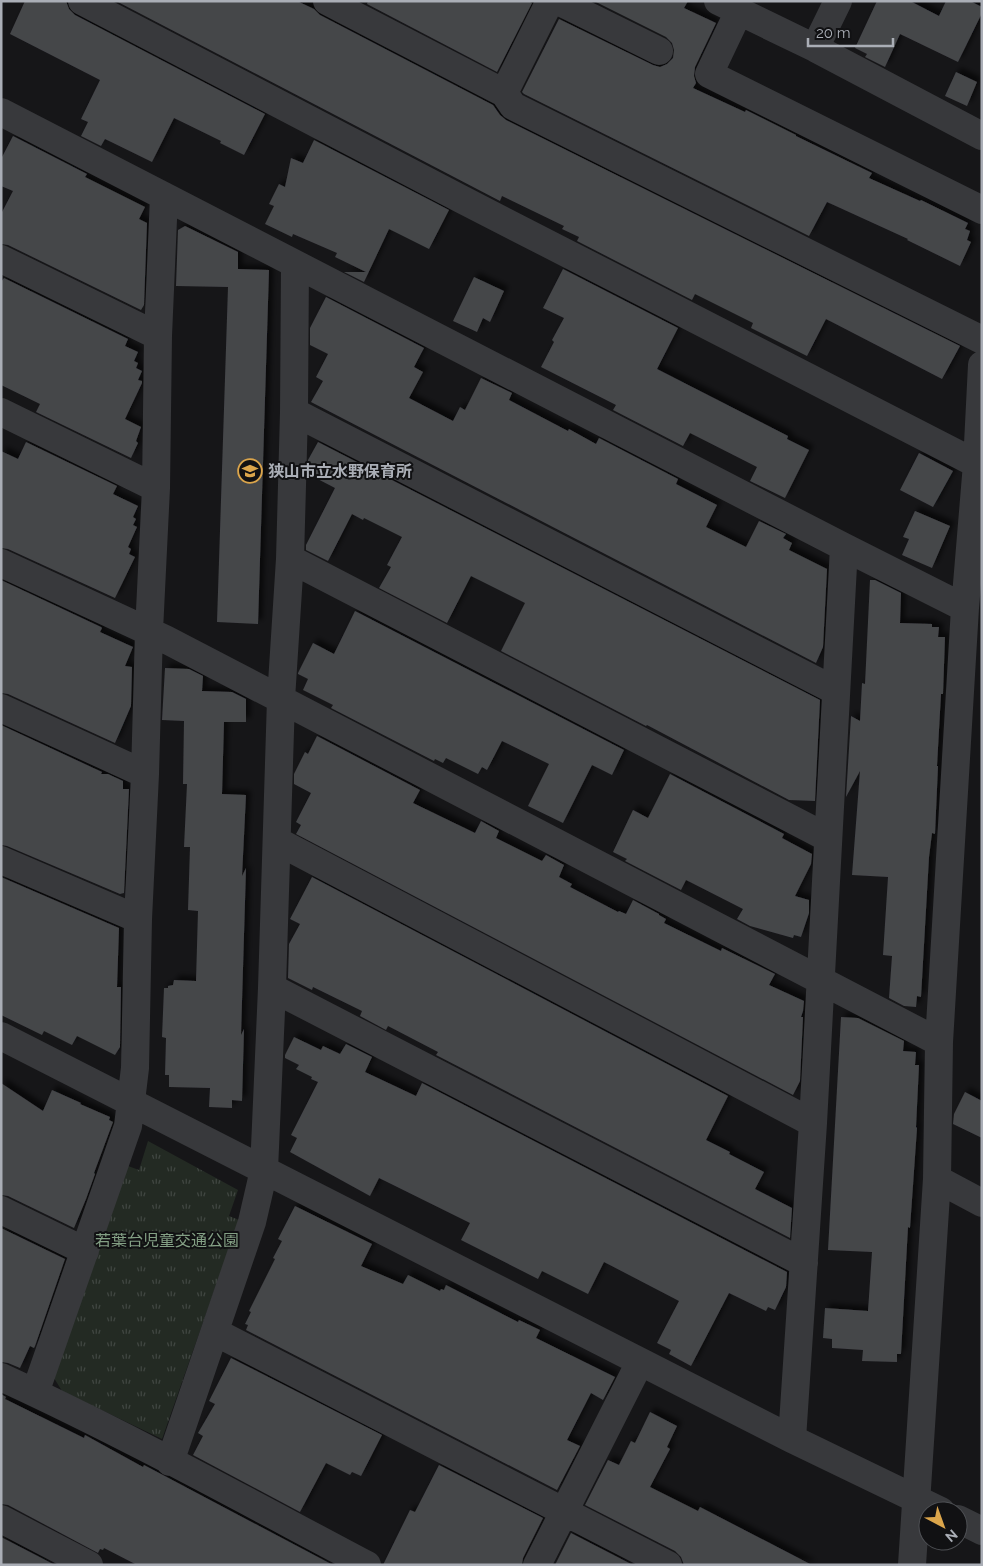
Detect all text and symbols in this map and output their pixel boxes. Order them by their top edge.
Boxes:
scale bar [808,15,893,47]
text: 20 m [816,24,851,42]
school or university icon: 狭山市立水野保育所 [237,458,263,484]
place label: 狭山市立水野保育所 [268,462,412,481]
park label: 若葉台児童交通公園 [95,1231,239,1250]
north arrow [918,1501,968,1551]
text: N [942,1526,961,1545]

